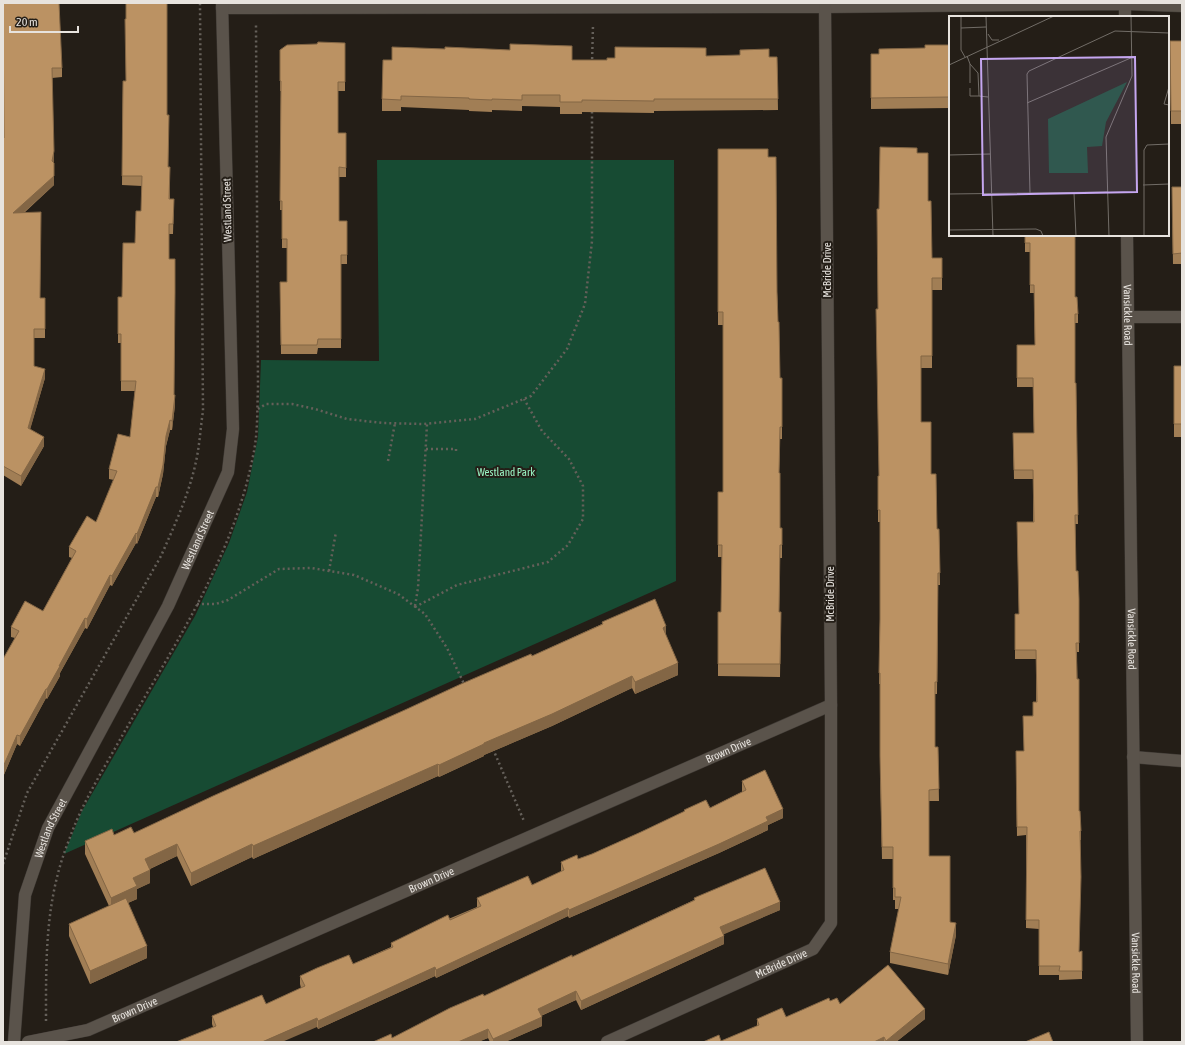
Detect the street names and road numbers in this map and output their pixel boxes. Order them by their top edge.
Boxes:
street label: Westland Street [220,178,234,242]
street label: McBride Drive [821,242,833,298]
street label: Vansickle Road [1122,284,1134,346]
street label: Westland Street [179,508,216,572]
street label: McBride Drive [824,566,836,622]
street label: Vansickle Road [1126,608,1138,670]
street label: Brown Drive [704,735,753,765]
street label: Westland Street [32,796,69,860]
street label: Brown Drive [407,865,456,895]
street label: Vansickle Road [1130,932,1142,994]
street label: McBride Drive [753,947,809,980]
street label: Brown Drive [110,994,159,1025]

